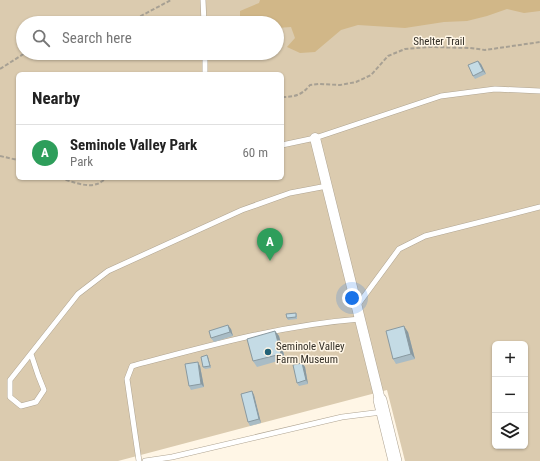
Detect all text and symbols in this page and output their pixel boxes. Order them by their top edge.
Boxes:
search box [16,16,284,60]
icon: search [30,27,52,49]
text: Search here [62,29,132,47]
street label: Shelter Trail [413,35,465,48]
text: Nearby [32,88,80,108]
text: Seminole Valley Park [70,136,197,154]
text: A [41,145,49,160]
text: 60 m [242,145,268,160]
text: Park [70,154,93,169]
pin: A [257,228,283,261]
your location [342,288,362,308]
place label: Seminole Valley Farm Museum [276,340,345,366]
map controls [492,341,528,449]
button: + [492,341,528,377]
marker: Seminole Valley Farm Museum [263,347,273,357]
button: − [492,377,528,413]
button: layers [492,413,528,449]

